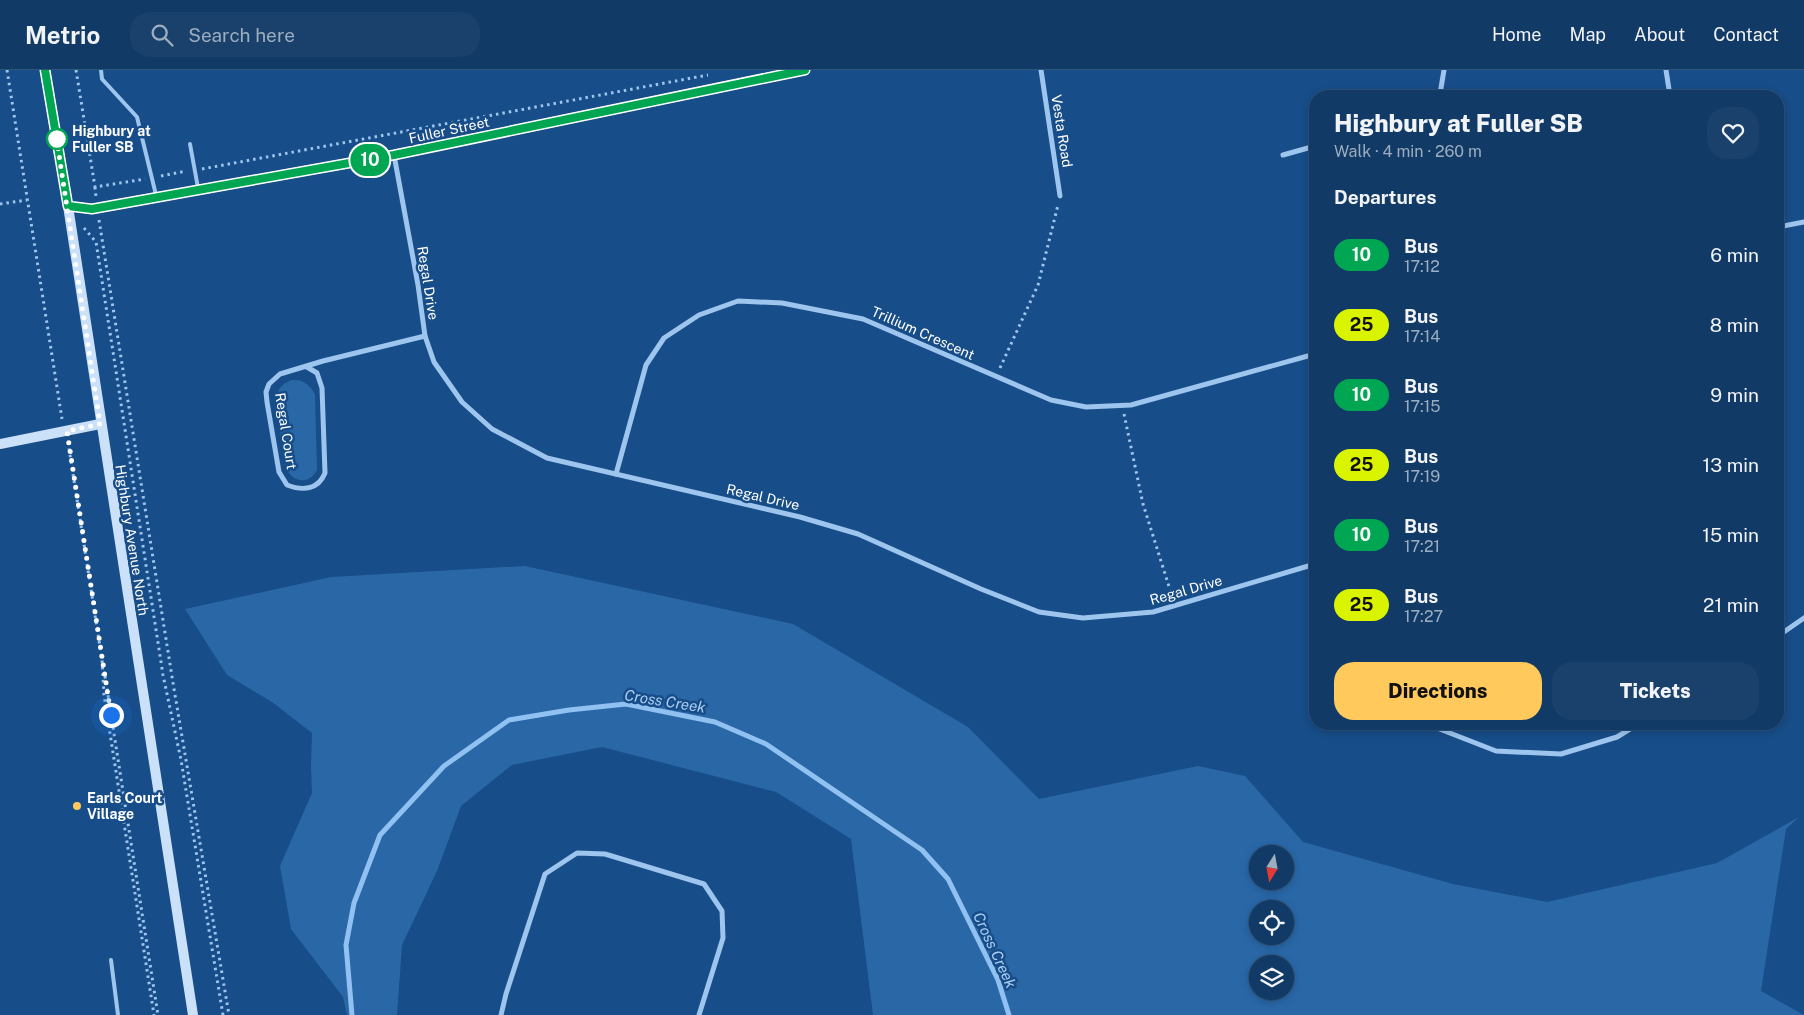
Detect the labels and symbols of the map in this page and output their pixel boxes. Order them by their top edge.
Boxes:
street label: Vesta Road [1048,94,1076,168]
street label: Fuller Street [407,114,491,146]
place label: Highbury at Fuller SB [72,123,151,155]
marker: Highbury at Fuller SB [46,128,68,150]
line badge: 10 [348,144,392,176]
street label: Regal Drive [414,245,442,321]
street label: Trillium Crescent [869,303,977,363]
street label: Regal Court [272,391,300,471]
street label: Highbury Avenue North [112,463,152,617]
street label: Regal Drive [725,481,801,513]
street label: Regal Drive [1148,572,1224,608]
water label: Cross Creek [623,686,708,716]
your location [99,703,124,728]
place label: Earls Court Village [87,790,163,822]
marker: Earls Court Village [71,800,83,812]
north arrow [1249,845,1294,890]
water label: Cross Creek [970,909,1020,991]

